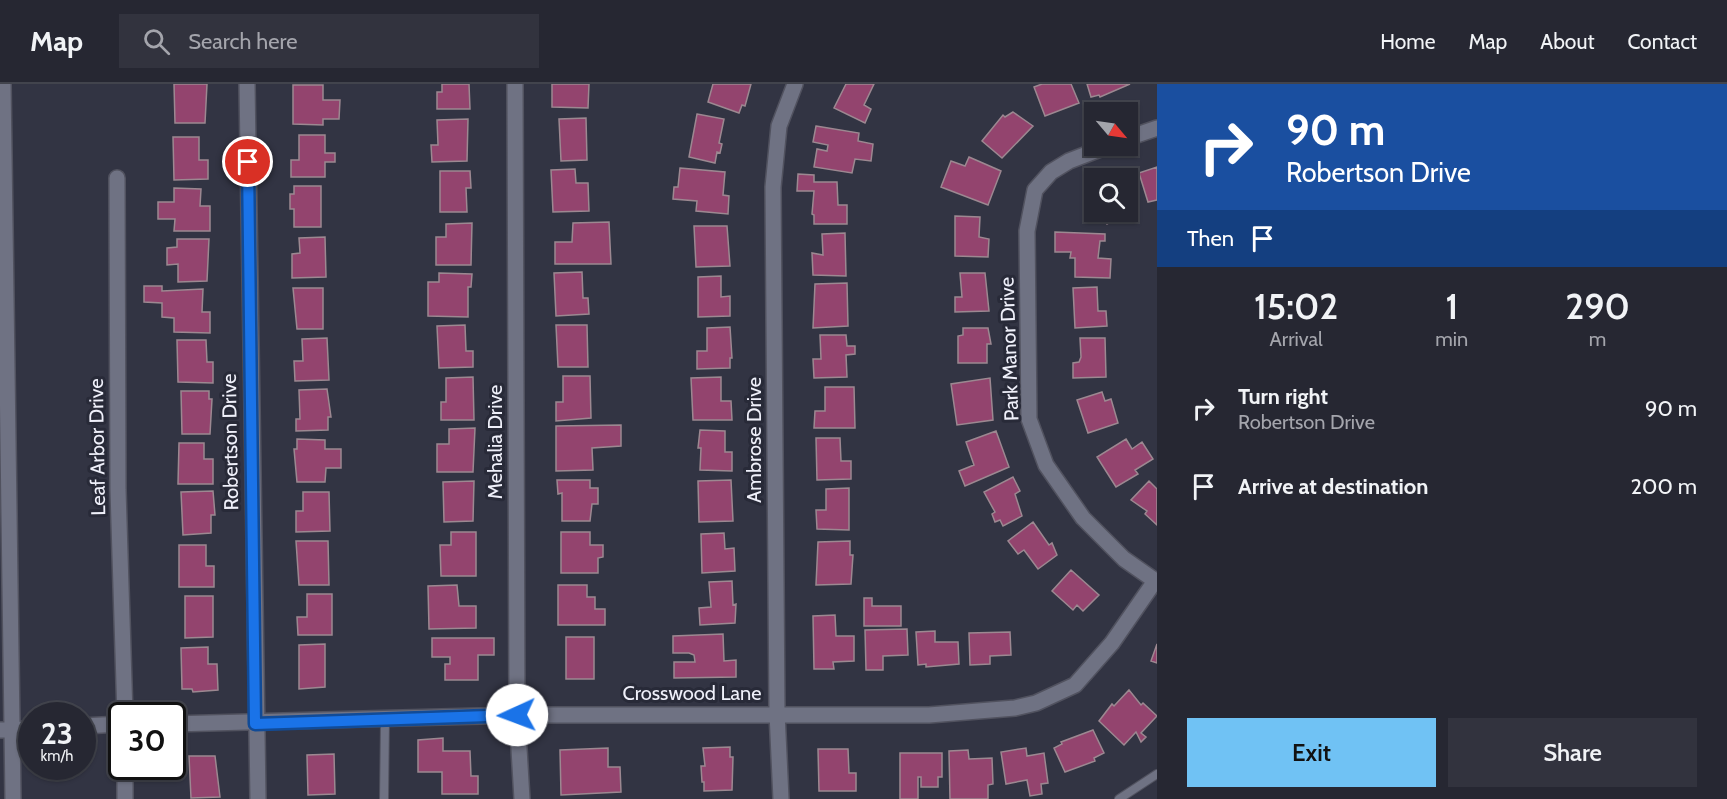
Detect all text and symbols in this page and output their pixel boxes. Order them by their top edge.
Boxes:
search box [119,14,539,68]
text: Map [30,24,83,58]
icon: search [140,25,173,58]
text: Search here [188,28,297,55]
text: Home [1380,29,1436,54]
text: Map [1469,29,1507,54]
text: About [1540,29,1594,54]
text: Contact [1627,29,1697,54]
north arrow [1084,102,1138,156]
map controls [1084,102,1138,222]
text: 90 m [1286,104,1385,156]
icon: right [1187,108,1265,186]
pin [222,136,273,187]
icon: arrive [231,145,264,178]
text: Robertson Drive [1286,156,1471,189]
button: search [1084,168,1138,222]
icon: arrive [1246,222,1279,255]
text: Then [1187,225,1234,252]
street label: Park Manor Drive [994,277,1024,421]
text: 15:02 [1254,284,1338,328]
text: 1 [1445,284,1458,328]
text: 290 [1565,284,1630,328]
text: Arrival [1270,327,1323,351]
text: min [1435,327,1468,351]
text: m [1589,327,1606,351]
street label: Robertson Drive [217,373,243,511]
street label: Ambrose Drive [742,377,766,503]
street label: Leaf Arbor Drive [84,378,110,516]
text: Turn right [1238,383,1328,410]
street label: Mehalia Drive [483,385,507,499]
icon: right [1187,392,1220,425]
text: 90 m [1645,395,1697,422]
text: Robertson Drive [1238,410,1375,434]
icon: arrive [1187,470,1220,503]
text: Arrive at destination [1238,473,1428,500]
text: 200 m [1631,473,1697,500]
street label: Crosswood Lane [623,681,761,705]
position arrow [485,683,549,747]
speed limit sign: 30 [108,702,186,780]
text: 23 [41,715,73,752]
button: Exit [1187,718,1436,787]
button: Share [1448,718,1697,787]
text: km/h [41,747,73,765]

